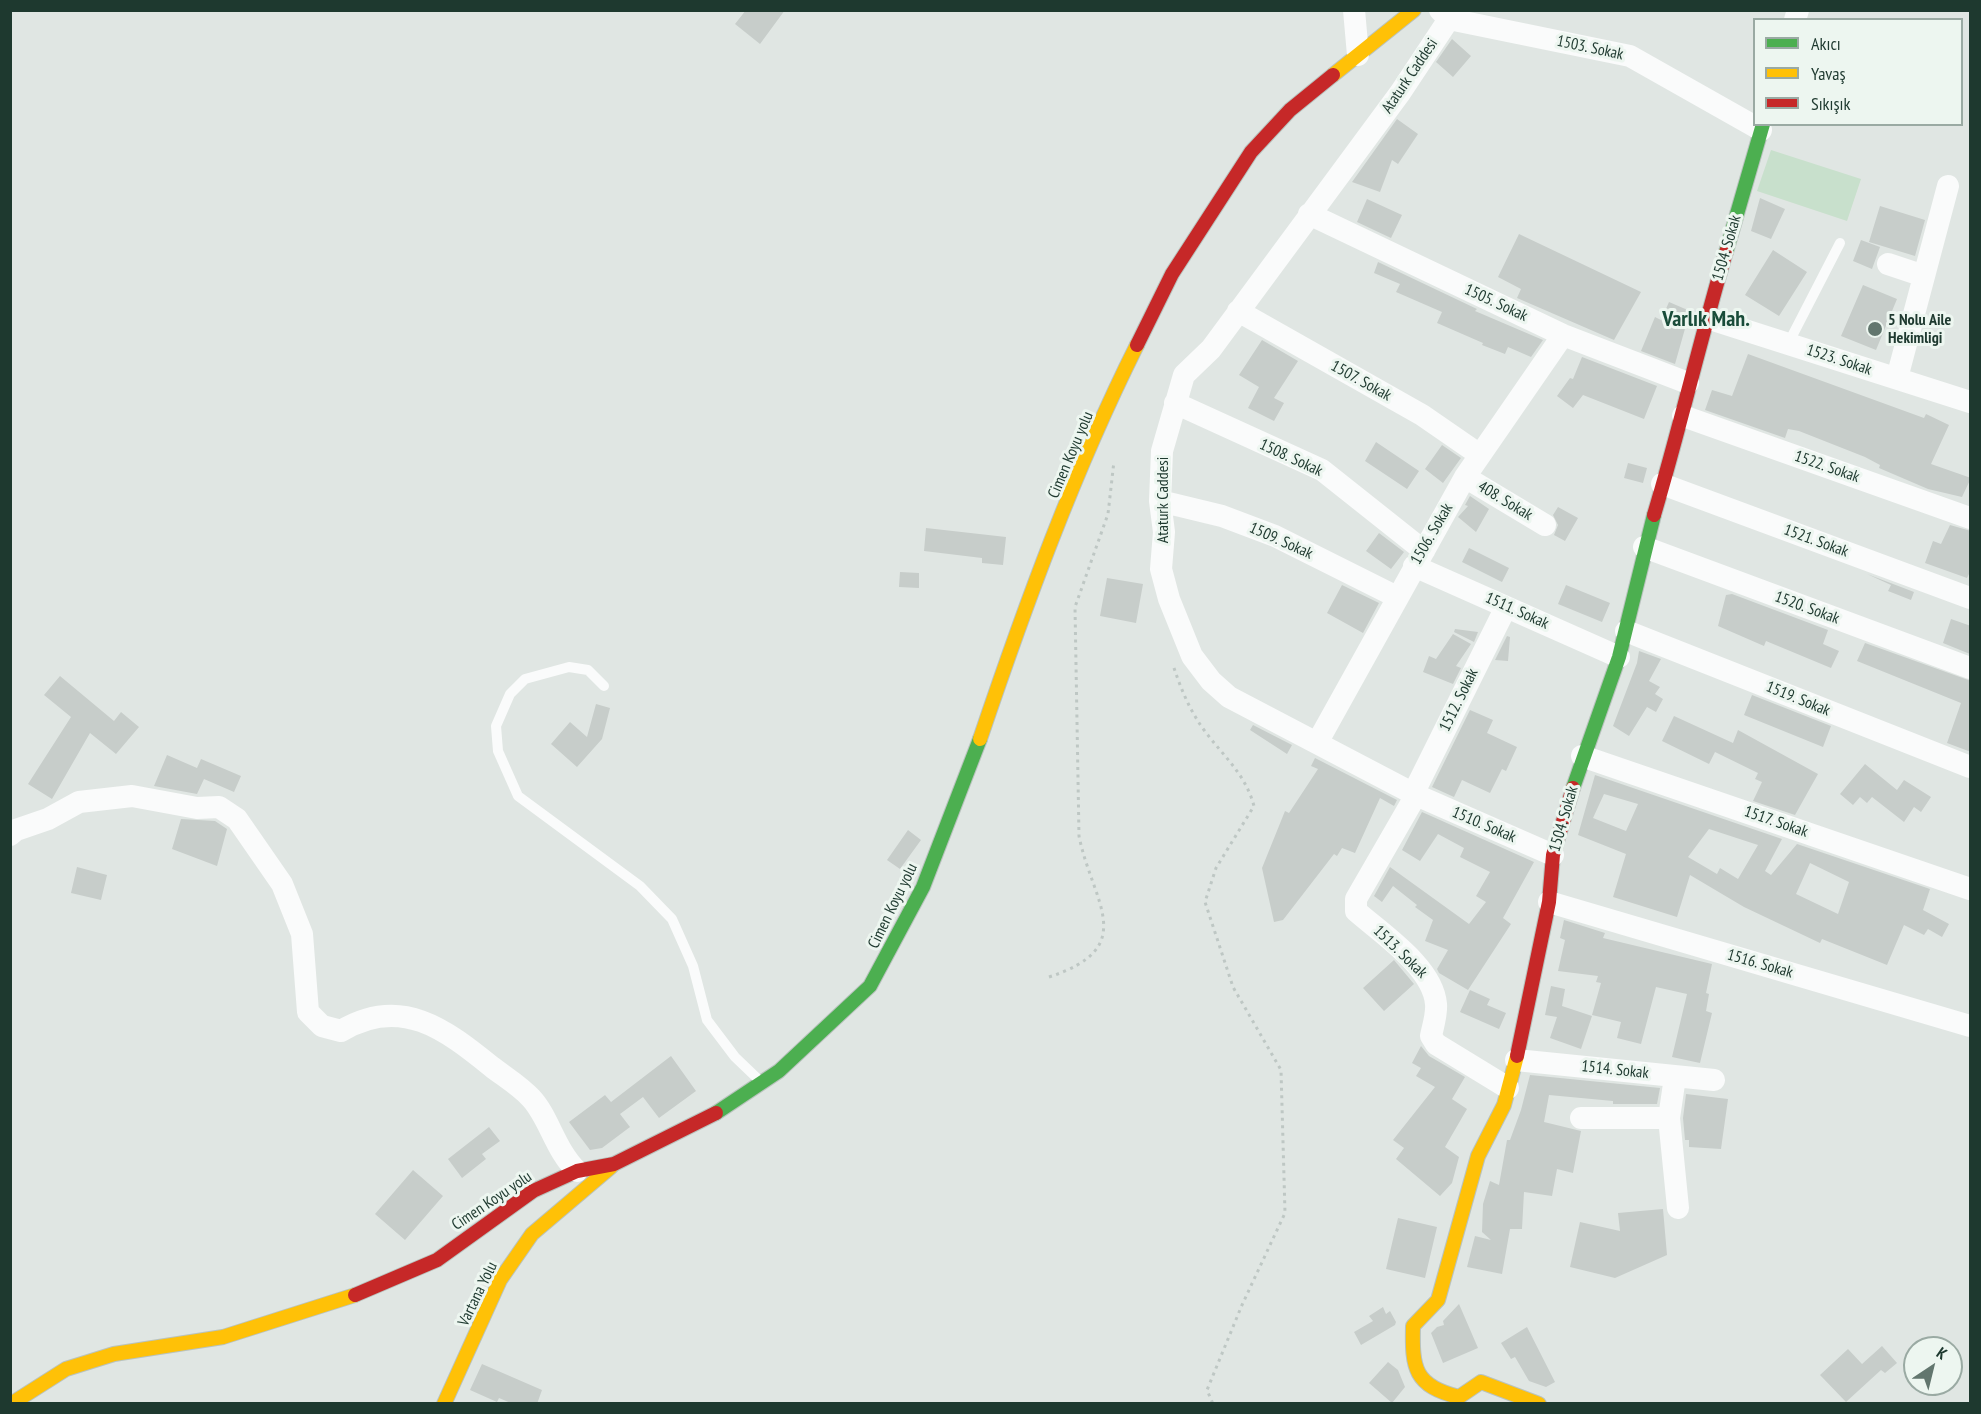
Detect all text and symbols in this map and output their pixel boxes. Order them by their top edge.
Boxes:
legend [1753,18,1963,126]
street label: 1503. Sokak [1555,32,1625,64]
text: Akıcı [1811,32,1841,55]
street label: Ataturk Caddesi [1378,35,1442,117]
text: Yavaş [1811,62,1846,85]
text: Sıkışık [1811,92,1850,115]
street label: 1504. Sokak [1708,213,1746,283]
street label: 1505. Sokak [1461,280,1531,326]
district label: Varlık Mah. [1662,307,1750,333]
place label: 5 Nolu Aile Hekimligi [1888,310,1951,348]
marker: 5 Nolu Aile Hekimligi [1866,320,1884,338]
street label: 1523. Sokak [1804,340,1874,380]
street label: 1507. Sokak [1327,357,1395,405]
street label: Cimen Koyu yolu [1044,409,1098,501]
street label: 1508. Sokak [1256,435,1326,481]
street label: 1522. Sokak [1792,447,1862,487]
street label: Ataturk Caddesi [1153,457,1173,543]
street label: 408. Sokak [1474,477,1536,525]
street label: 1506. Sokak [1407,500,1457,568]
street label: 1509. Sokak [1246,518,1316,564]
street label: 1521. Sokak [1781,520,1851,562]
street label: 1520. Sokak [1772,587,1842,629]
street label: 1511. Sokak [1482,588,1552,634]
street label: 1512. Sokak [1436,665,1482,735]
street label: 1519. Sokak [1763,677,1833,721]
street label: 1504. Sokak [1545,784,1583,854]
street label: 1517. Sokak [1742,802,1810,842]
street label: 1510. Sokak [1449,803,1519,847]
street label: Cimen Koyu yolu [864,860,922,952]
street label: 1513. Sokak [1369,922,1431,982]
street label: 1516. Sokak [1725,945,1795,983]
street label: 1514. Sokak [1580,1057,1650,1083]
street label: Cimen Koyu yolu [448,1167,536,1235]
street label: Vartana Yolu [454,1259,502,1329]
north arrow [1903,1336,1963,1396]
text: K [1933,1342,1951,1363]

